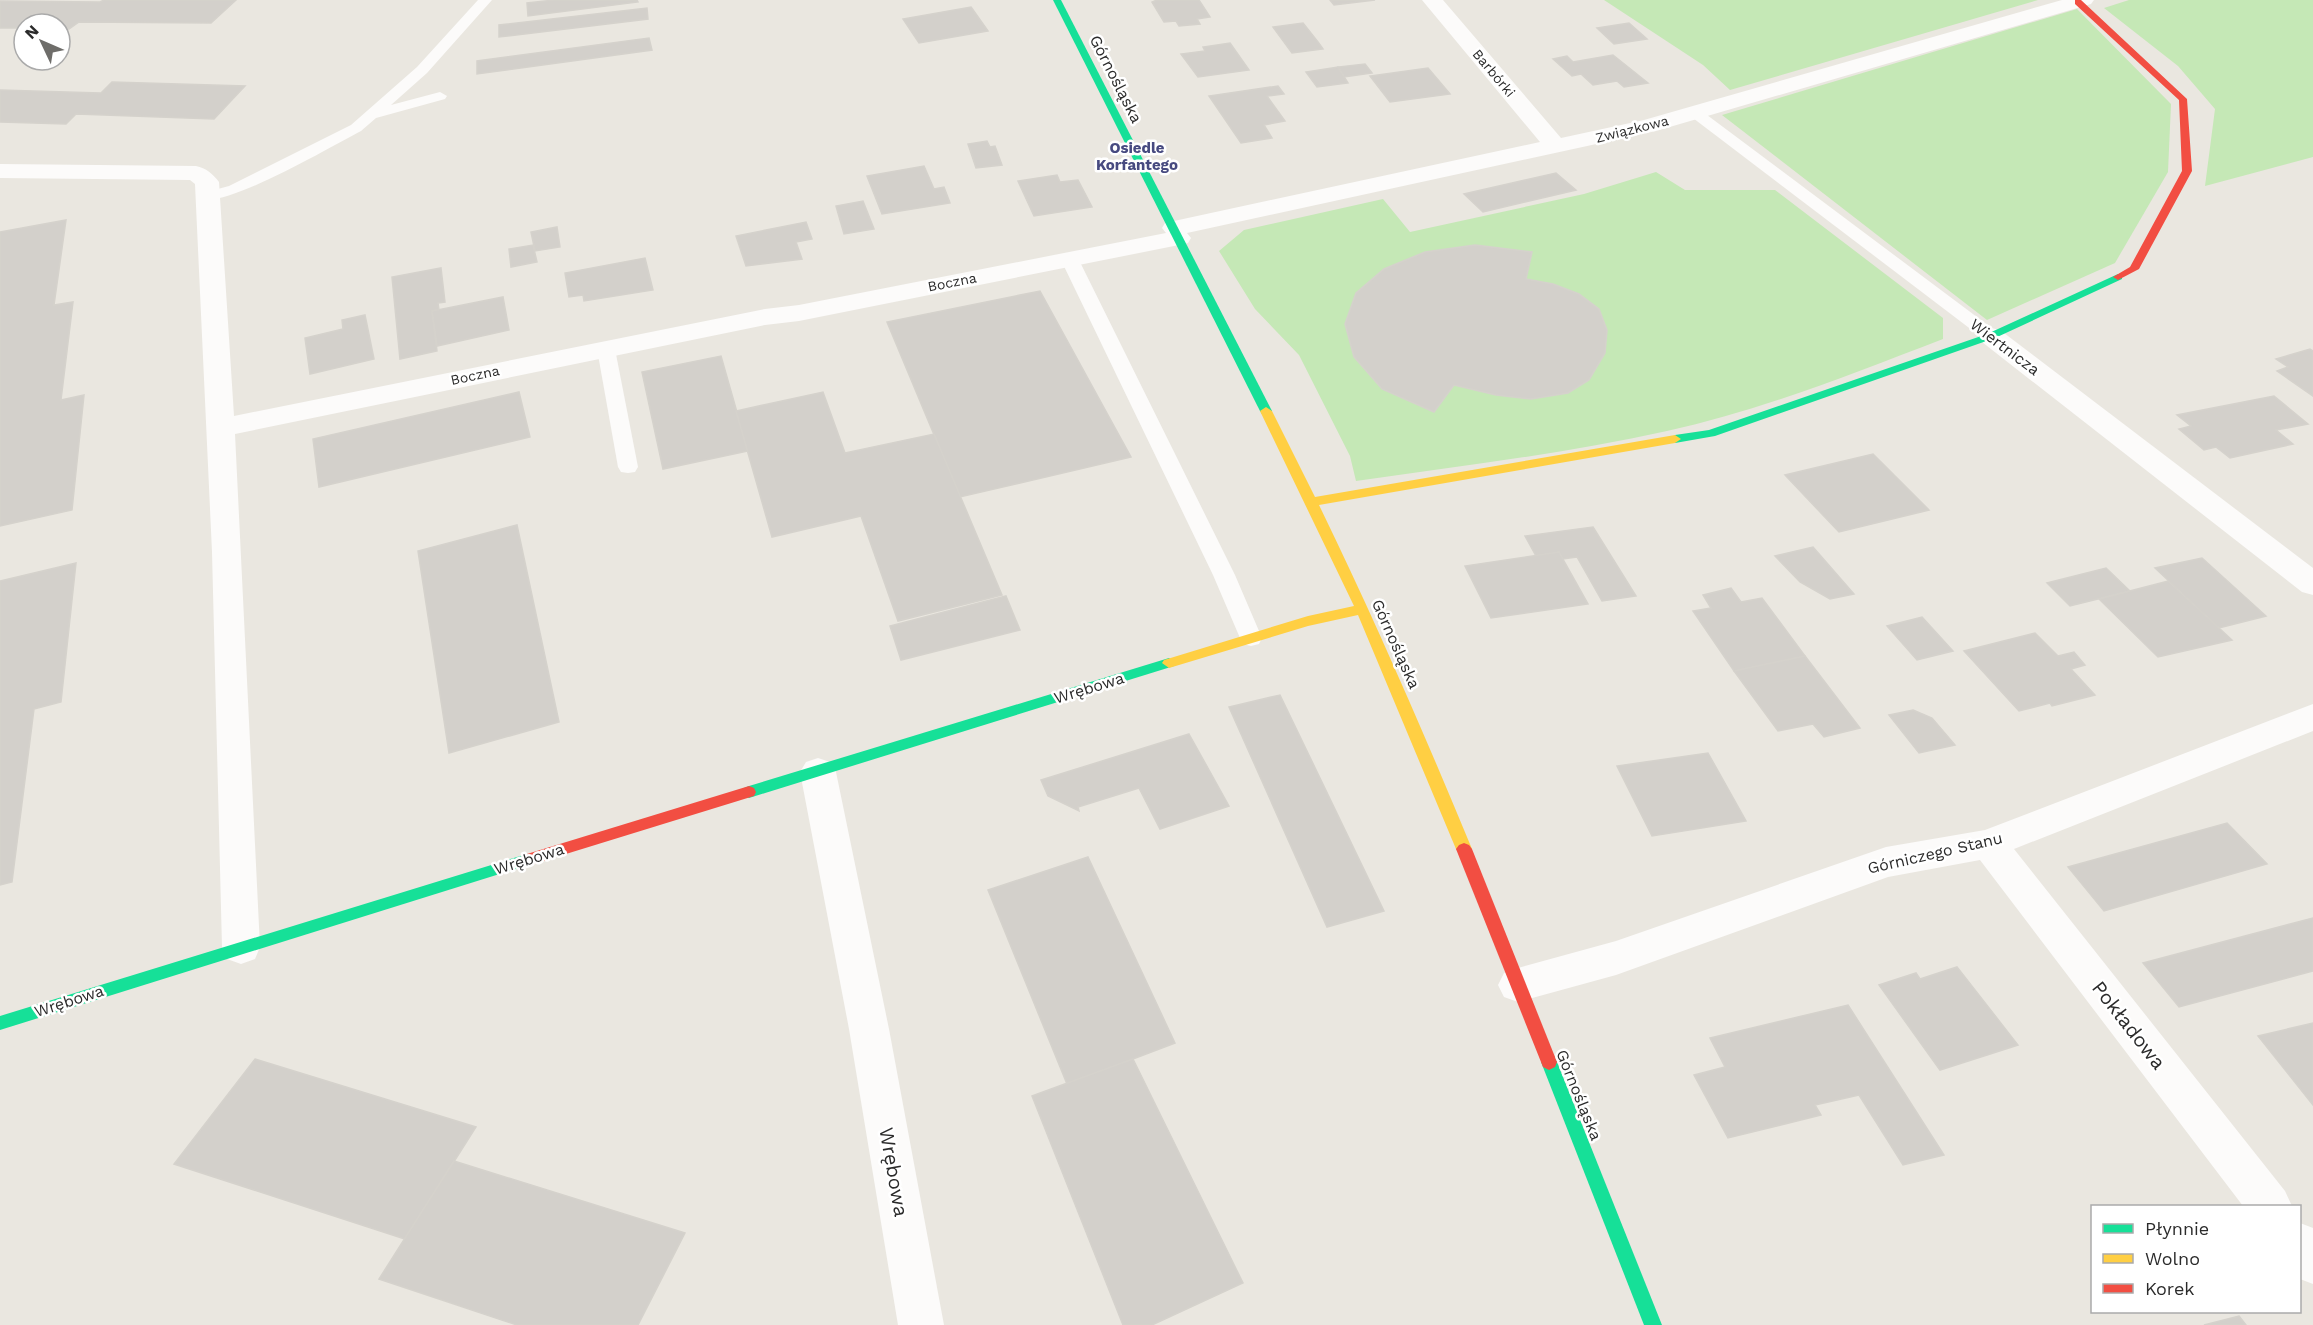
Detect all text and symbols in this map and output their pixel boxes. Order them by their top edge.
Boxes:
north arrow [12,12,72,72]
text: N [21,21,43,43]
street label: Górnośląska [1086,32,1146,126]
street label: Barbórki [1469,46,1519,100]
street label: Związkowa [1594,112,1670,146]
district label: Osiedle Korfantego [1096,139,1178,174]
street label: Boczna [926,269,978,295]
street label: Wiertnicza [1966,315,2044,379]
street label: Boczna [449,362,501,388]
street label: Górnośląska [1368,596,1424,692]
street label: Wrębowa [1052,668,1126,708]
street label: Górniczego Stanu [1866,828,2004,878]
street label: Wrębowa [492,839,566,879]
street label: Pokładowa [2087,976,2171,1074]
street label: Wrębowa [32,981,106,1021]
street label: Górnośląska [1552,1047,1606,1143]
street label: Wrębowa [874,1126,914,1218]
legend [2091,1205,2301,1313]
text: Płynnie [2145,1218,2209,1239]
text: Wolno [2145,1248,2200,1269]
text: Korek [2145,1278,2195,1299]

